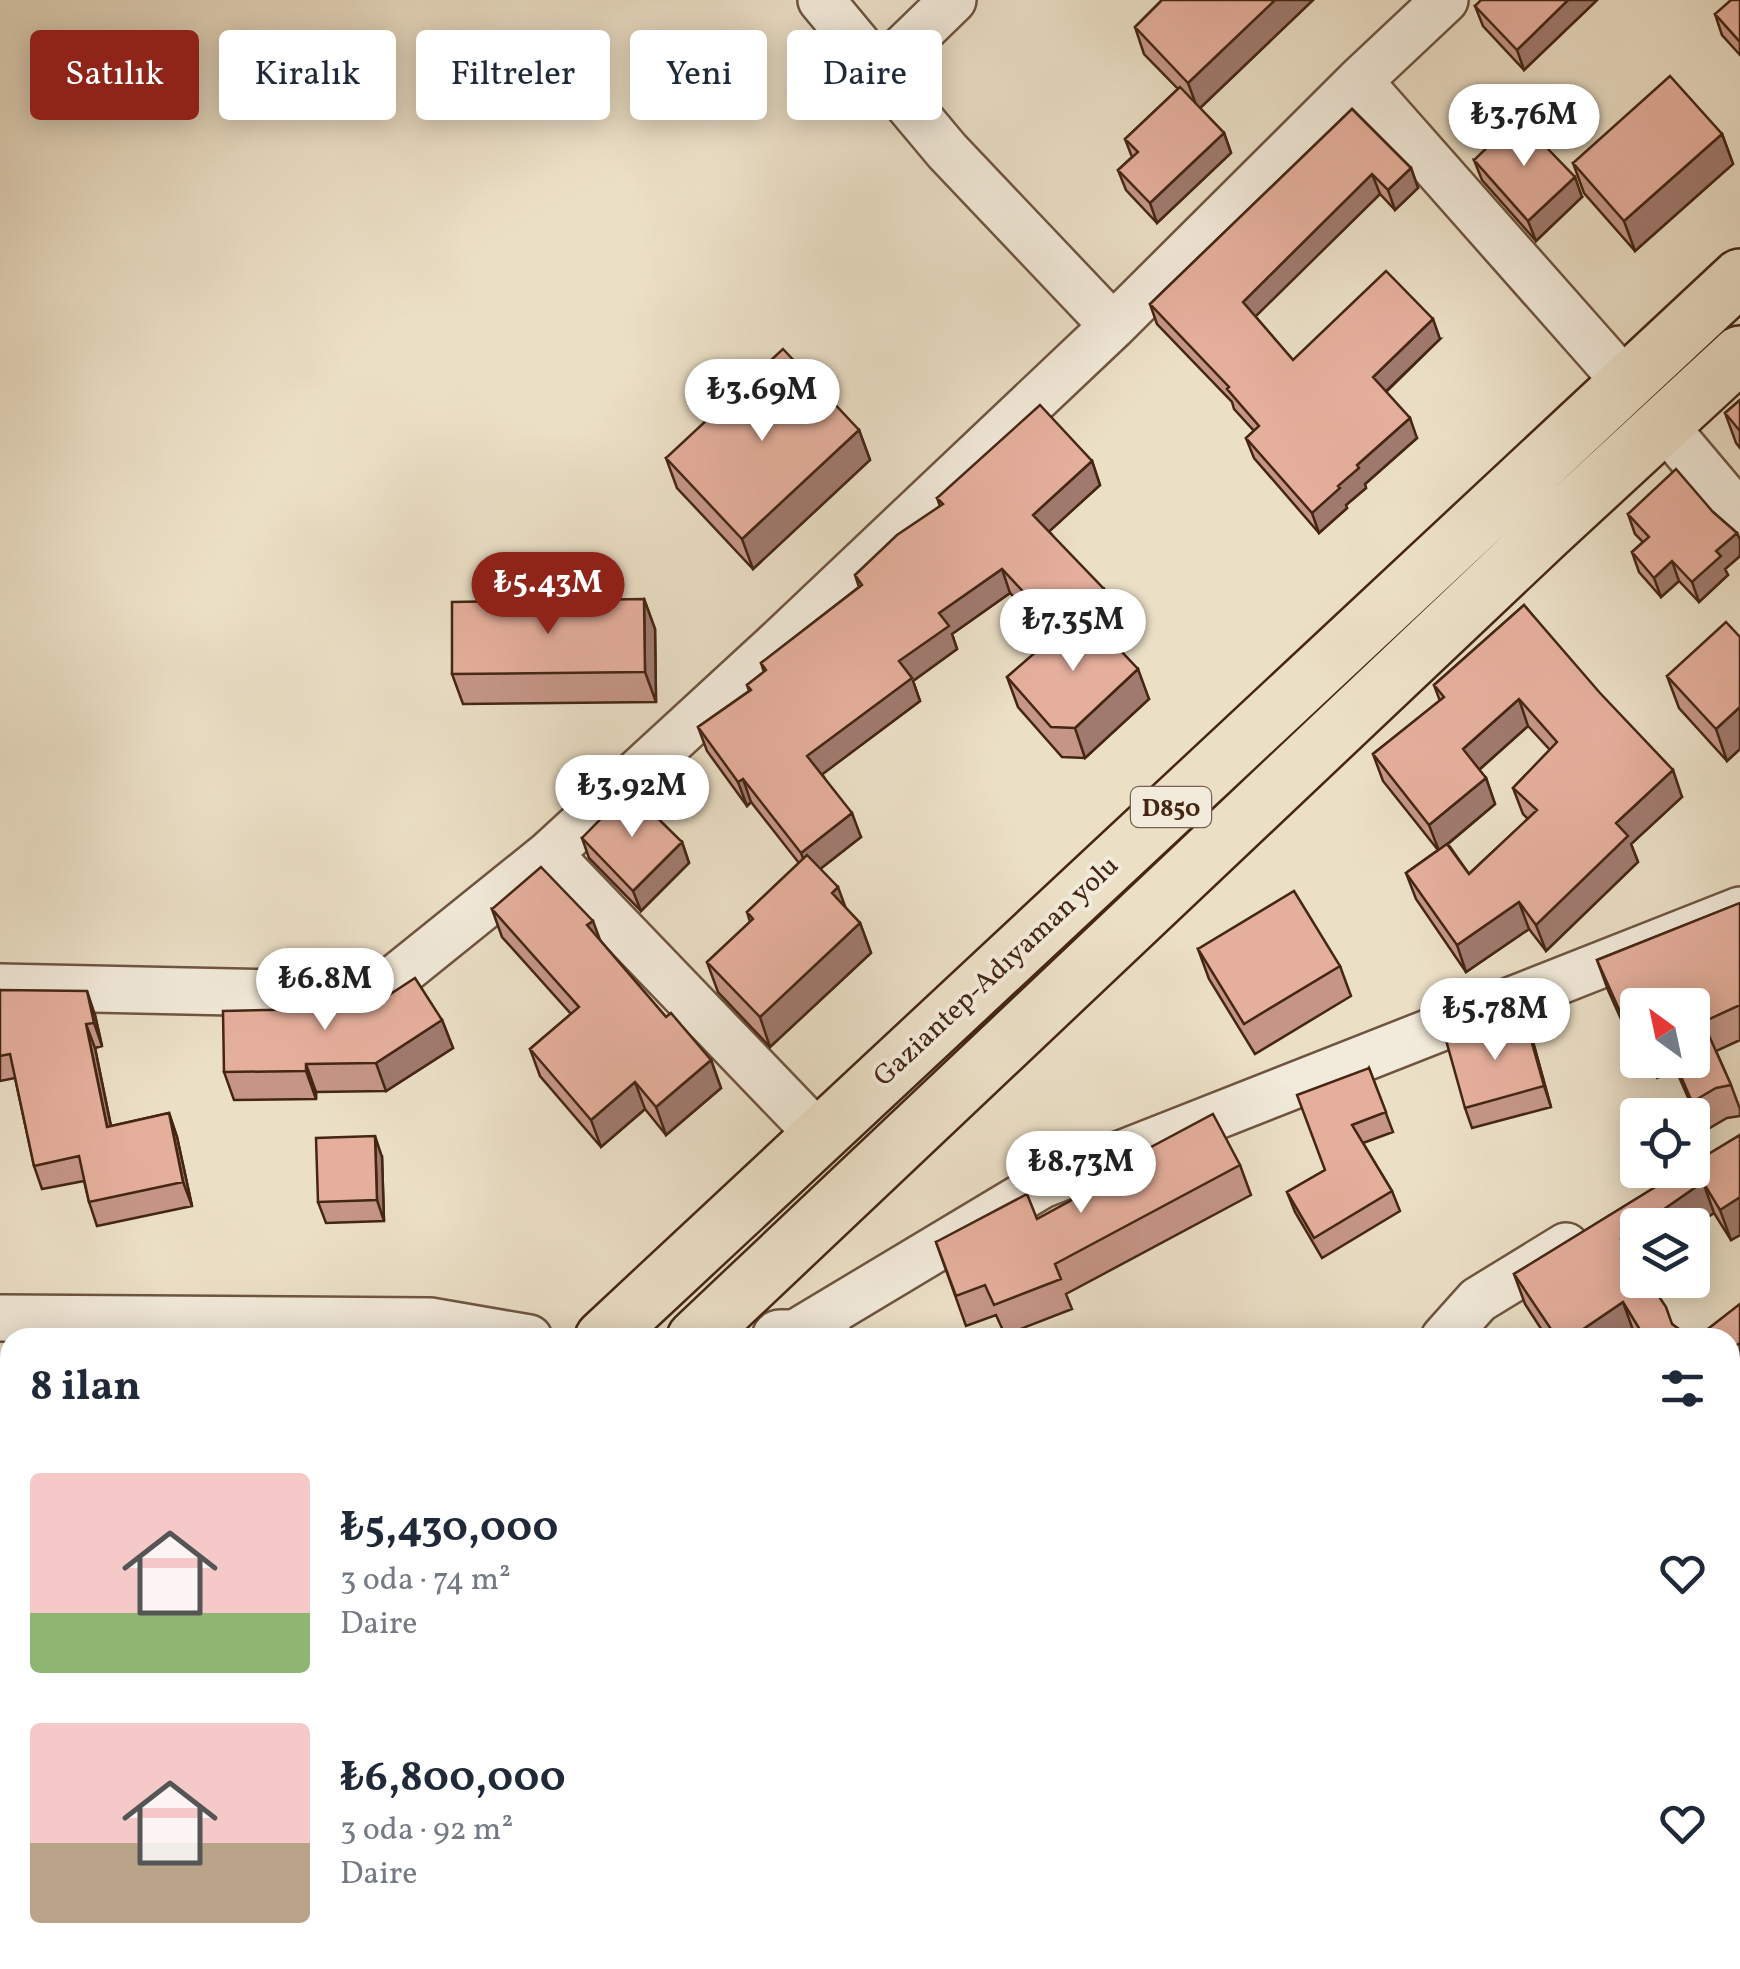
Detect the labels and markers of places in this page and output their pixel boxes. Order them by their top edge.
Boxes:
pin: ₺3.76M [1443,84,1605,169]
pin: ₺3.69M [681,359,843,444]
pin: ₺5.43M [467,552,629,637]
pin: ₺7.35M [992,589,1154,674]
pin: ₺3.92M [551,755,713,840]
pin: ₺6.8M [255,948,395,1033]
pin: ₺5.78M [1414,978,1576,1063]
pin: ₺8.73M [1000,1131,1162,1216]

